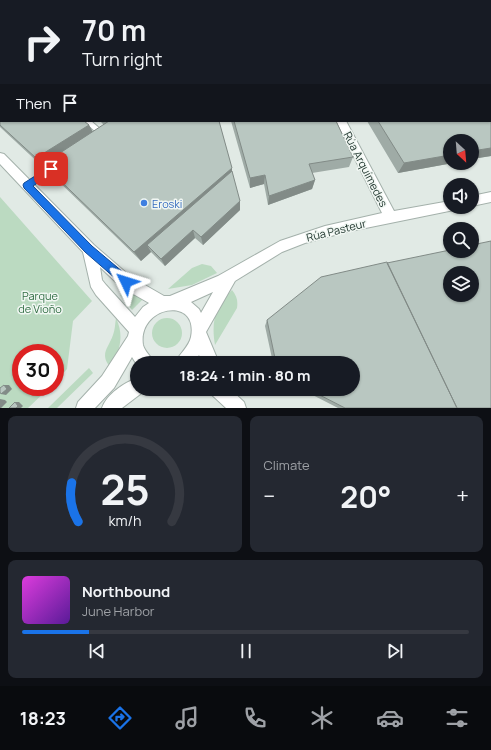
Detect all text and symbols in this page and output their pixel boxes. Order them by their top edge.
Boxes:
text: 70 m [82,11,146,49]
icon: right [16,16,68,68]
text: Turn right [82,47,163,71]
icon: arrive [59,92,81,114]
text: Then [16,93,51,114]
street label: Rúa Arquímedes [341,129,392,209]
north arrow [443,134,479,170]
map controls [443,134,479,302]
pin [34,152,68,186]
icon: arrive [40,158,62,180]
button: sound [443,178,479,214]
place label: Eroski [152,196,182,211]
marker: Eroski [139,198,149,208]
street label: Rúa Pasteur [305,215,368,245]
button: search [443,222,479,258]
position arrow [105,261,147,303]
button: layers [443,266,479,302]
park label: Parque de Vioño [18,288,62,316]
speed limit sign: 30 [12,344,64,396]
text: 18:24 · 1 min · 80 m [180,365,310,386]
text: Climate [264,456,310,474]
text: 25 [100,461,149,517]
text: 20° [340,476,391,517]
text: − [264,481,275,511]
text: + [456,481,469,511]
text: km/h [108,511,141,530]
text: Northbound [82,581,170,602]
text: June Harbor [82,602,155,620]
icon: previous [86,640,108,662]
icon: pause [235,640,257,662]
icon: next [384,640,406,662]
icon: directions [106,704,134,732]
icon: music [173,704,201,732]
icon: phone [241,704,269,732]
icon: climate [308,704,336,732]
icon: car [376,704,404,732]
icon: filters [443,704,471,732]
text: 18:23 [20,706,66,730]

